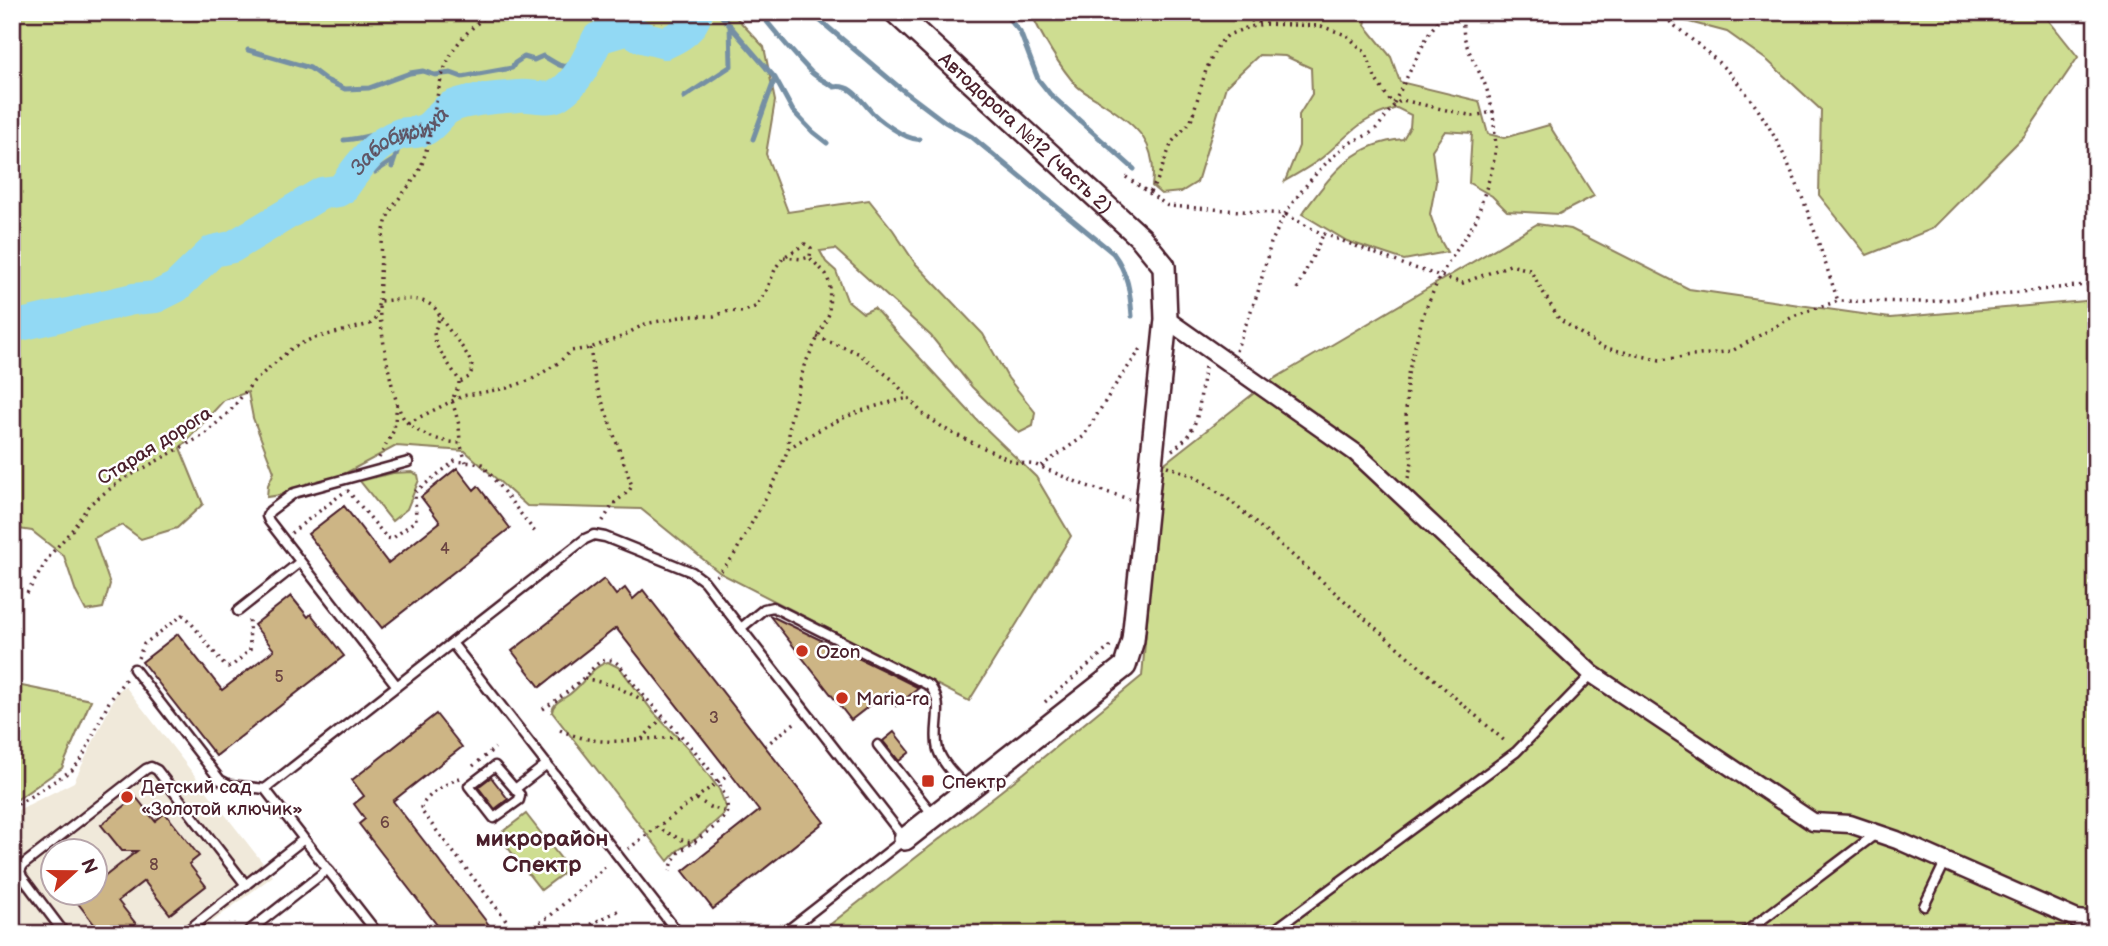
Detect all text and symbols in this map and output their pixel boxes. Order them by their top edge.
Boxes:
street label: Автодорога №12 (часть 2) [933,47,1117,219]
water label: Забобуриха [345,102,455,180]
street label: Старая дорога [93,402,216,491]
house number: 4 [440,540,450,559]
place label: Ozon [816,641,861,664]
marker: Ozon [794,643,810,659]
house number: 5 [274,668,284,687]
place label: Maria-ra [856,688,929,711]
marker: Maria-ra [834,690,850,706]
house number: 3 [709,709,719,728]
place label: Спектр [942,771,1006,794]
marker: Спектр [920,773,936,789]
place label: Детский сад «Золотой ключик» [141,776,303,821]
marker: Детский сад «Золотой ключик» [119,789,135,805]
house number: 6 [380,814,390,833]
district label: микрорайон Спектр [475,825,609,879]
north arrow [38,838,108,908]
text: N [75,856,102,877]
house number: 8 [149,856,159,875]

